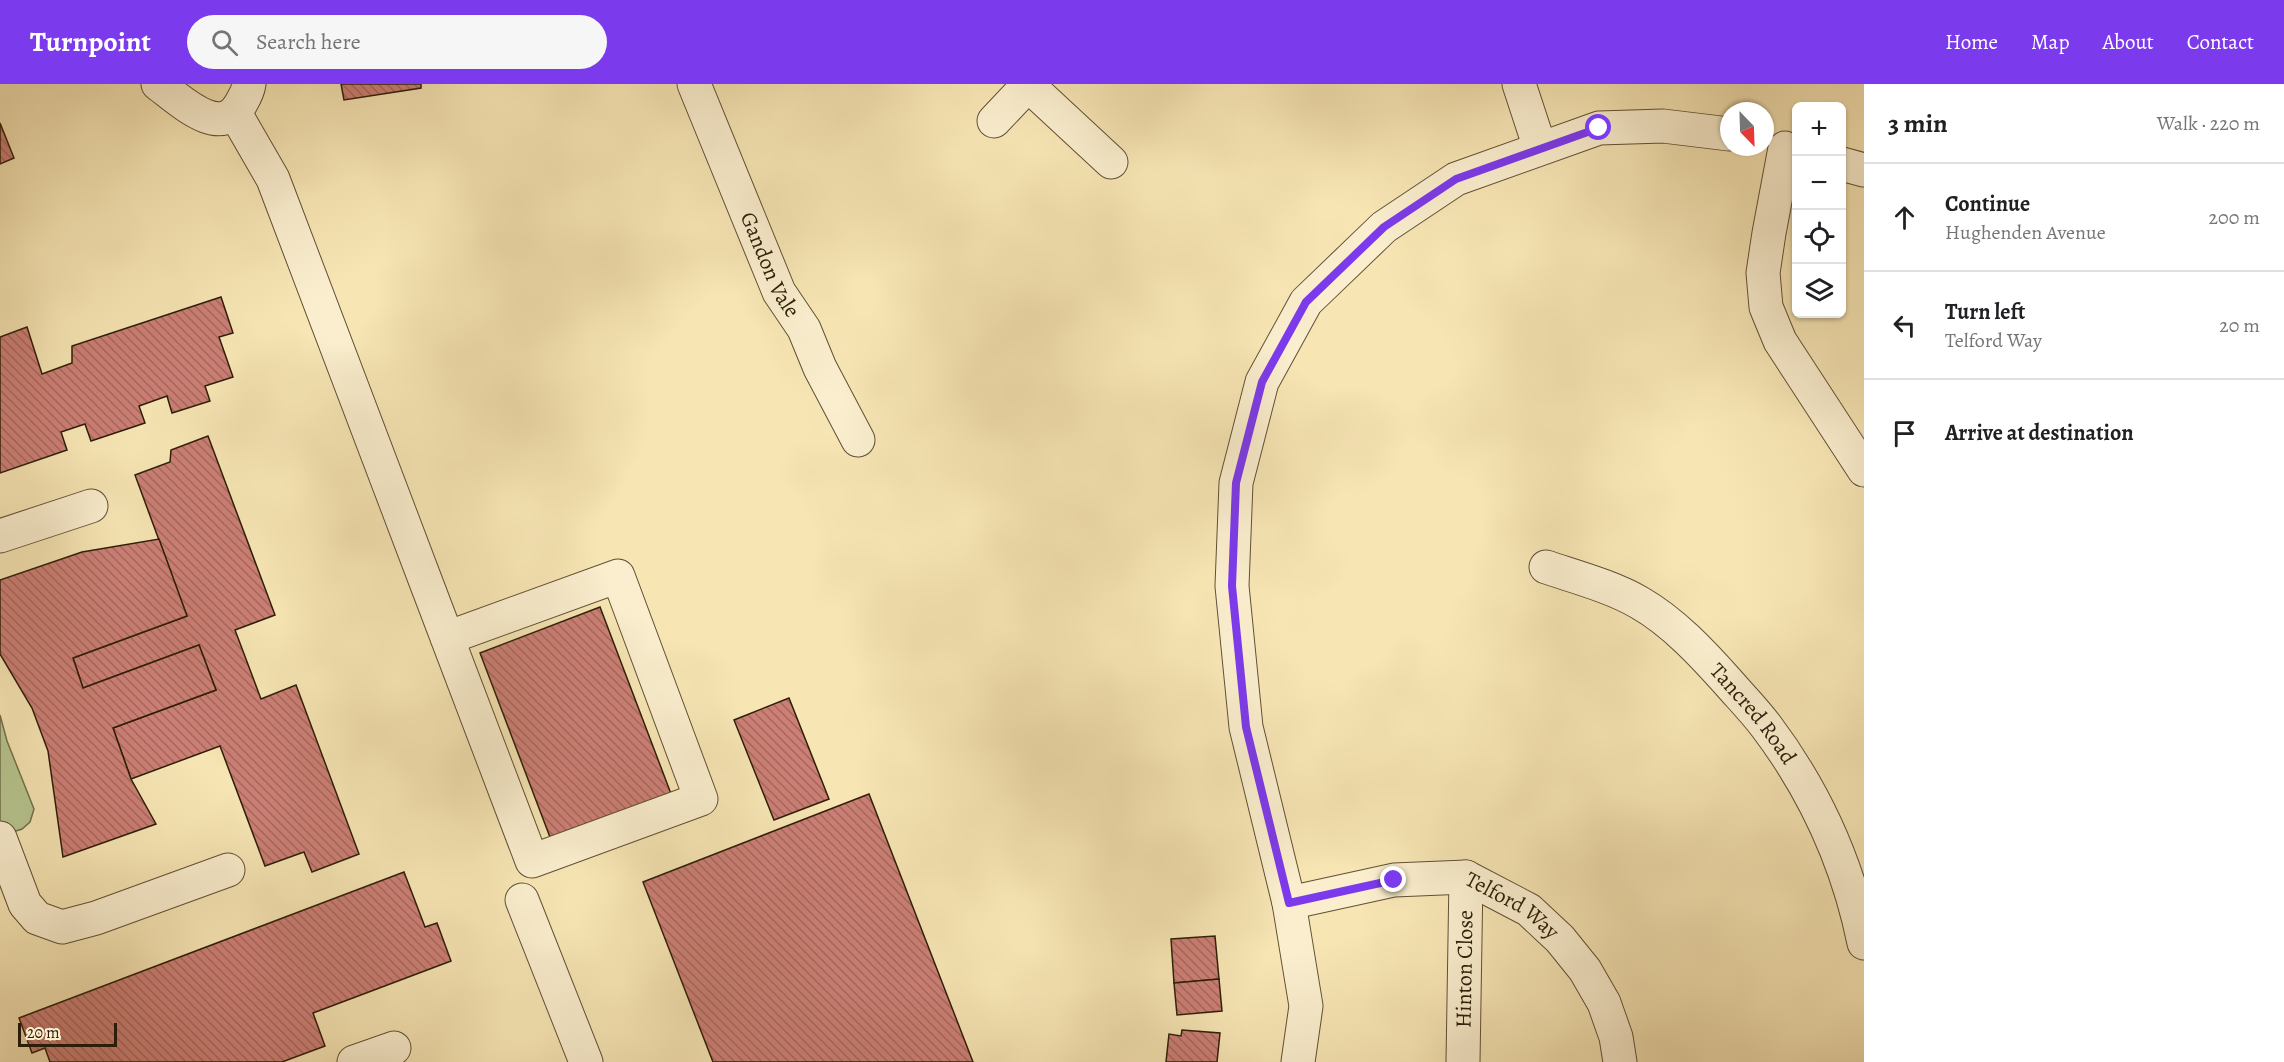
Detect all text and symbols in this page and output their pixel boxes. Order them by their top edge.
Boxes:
search box [187,15,607,69]
text: Turnpoint [30,23,151,61]
icon: search [208,26,241,59]
text: Search here [256,27,361,57]
text: Home [1945,28,1998,56]
text: Map [2031,28,2069,56]
text: About [2102,28,2154,56]
text: Contact [2187,28,2254,56]
north arrow [1720,102,1774,156]
map controls [1792,102,1846,318]
button: + [1792,102,1846,156]
text: 3 min [1888,106,1948,141]
text: Walk · 220 m [2157,110,2260,137]
route start [1585,114,1611,140]
button: − [1792,156,1846,210]
text: Continue [1945,189,2030,219]
icon: ahead [1888,201,1921,234]
text: 200 m [2209,204,2260,231]
street label: Gandon Vale [733,207,807,324]
button: locate [1792,210,1846,264]
text: Hughenden Avenue [1945,219,2106,246]
button: layers [1792,264,1846,318]
text: Turn left [1945,297,2025,327]
icon: left [1888,309,1921,342]
text: 20 m [2219,312,2260,339]
text: Telford Way [1945,327,2042,354]
icon: arrive [1888,417,1921,450]
text: Arrive at destination [1945,418,2134,448]
street label: Tancred Road [1703,657,1804,770]
street label: Telford Way [1460,864,1566,946]
route end [1380,866,1406,892]
street label: Hinton Close [1449,910,1480,1028]
scale bar [18,1020,117,1048]
text: 20 m [27,1022,60,1044]

